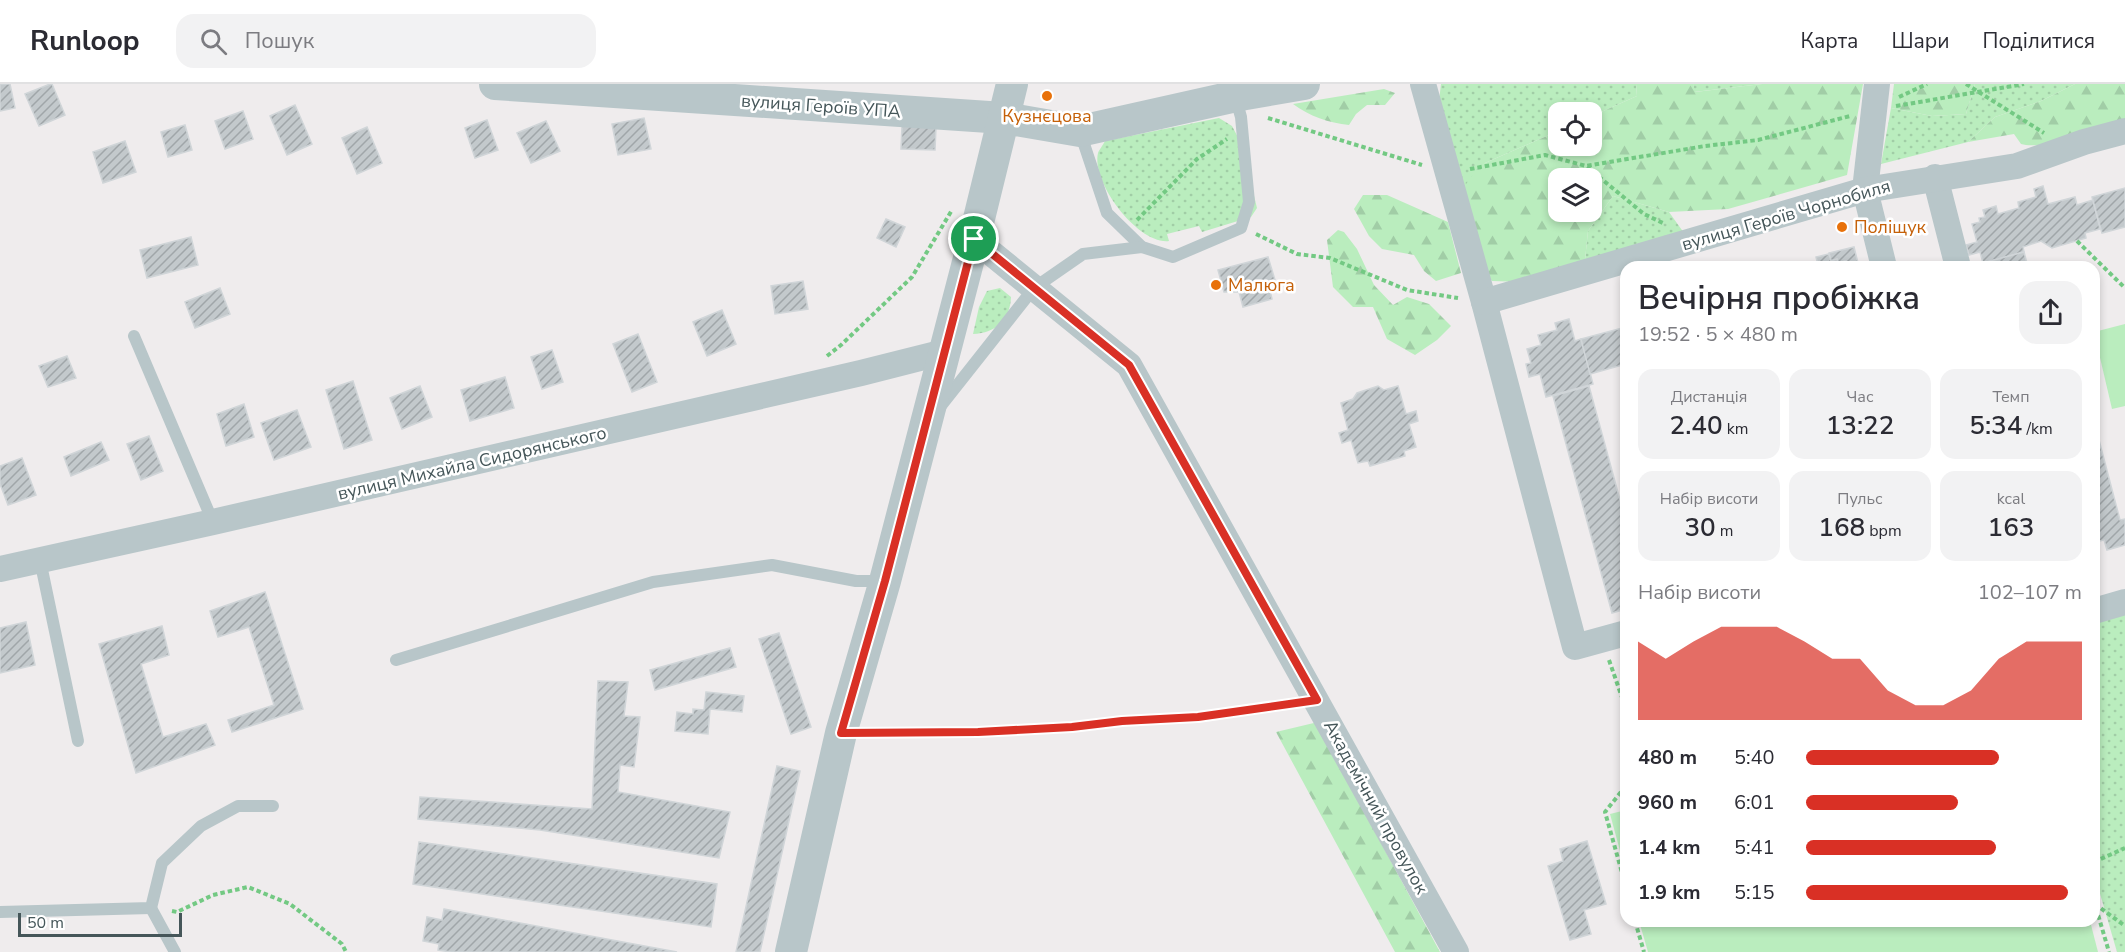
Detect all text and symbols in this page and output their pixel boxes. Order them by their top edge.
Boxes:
search box [176,14,596,68]
text: Runloop [30,22,140,60]
icon: search [197,25,230,58]
text: Пошук [245,26,314,56]
text: Карта [1801,27,1858,55]
text: Шари [1891,27,1950,55]
text: Поділитися [1983,27,2095,55]
street label: вулиця Героїв УПА [740,88,902,124]
marker: Кузнєцова [1040,89,1054,103]
map controls [1548,102,1602,222]
button: locate [1548,102,1602,156]
place label: Кузнєцова [1002,104,1092,128]
button: layers [1548,168,1602,222]
street label: вулиця Героїв Чорнобиля [1679,174,1893,256]
pin [948,213,999,264]
place label: Поліщук [1854,215,1927,239]
marker: Поліщук [1835,220,1849,234]
icon: arrive [957,222,990,255]
place label: Малюга [1228,273,1295,297]
text: Вечірня пробіжка [1638,276,1920,321]
marker: Малюга [1209,278,1223,292]
button: share [2019,281,2082,344]
text: 19:52 · 5 × 480 m [1638,321,1798,348]
text: Дистанція [1671,386,1747,408]
text: Час [1846,386,1874,408]
text: Темп [1993,386,2029,408]
text: 2.40 [1670,408,1723,443]
text: 13:22 [1826,408,1894,443]
text: 5:34 [1969,408,2022,443]
text: km [1723,418,1748,440]
text: /km [2022,418,2053,440]
street label: вулиця Михайла Сидорянського [335,420,609,506]
text: Набір висоти [1660,488,1758,510]
text: Пульс [1837,488,1883,510]
text: kcal [1997,488,2025,510]
text: 30 [1684,510,1716,545]
text: 168 [1818,510,1865,545]
text: 163 [1988,510,2034,545]
text: m [1716,520,1734,542]
text: bpm [1865,520,1902,542]
text: Набір висоти [1638,579,1761,606]
text: 102–107 m [1978,579,2082,606]
street label: Академічний провулок [1318,716,1434,899]
text: 480 m [1638,744,1697,771]
text: 5:40 [1734,744,1775,771]
text: 960 m [1638,789,1697,816]
text: 6:01 [1734,789,1775,816]
text: 1.4 km [1638,834,1701,861]
text: 5:41 [1734,834,1775,861]
text: 1.9 km [1638,879,1701,906]
text: 5:15 [1734,879,1775,906]
scale bar [18,910,182,938]
text: 50 m [27,912,64,934]

